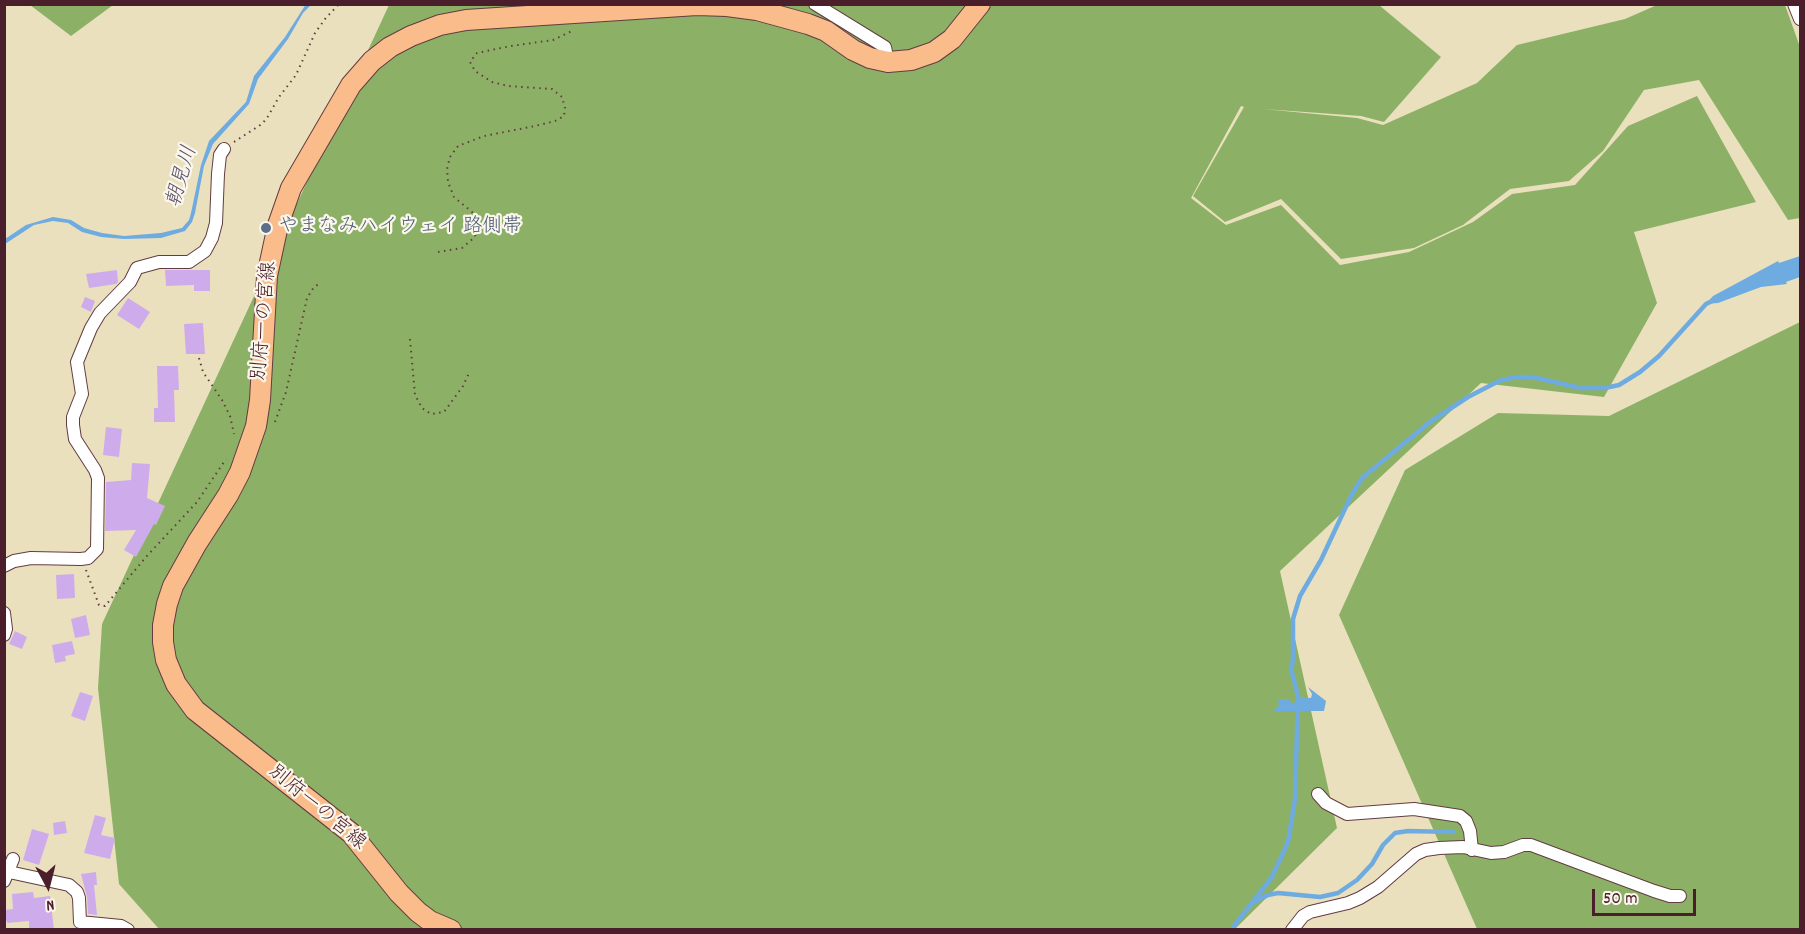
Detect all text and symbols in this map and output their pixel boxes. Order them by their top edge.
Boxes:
water label: 朝見川 [163,143,205,211]
place label: やまなみハイウェイ 路側帯 [278,216,523,240]
marker: やまなみハイウェイ 路側帯 [259,221,273,235]
street label: 別府一の宮線 [249,260,283,382]
street label: 別府一の宮線 [262,761,370,857]
north arrow [18,856,78,916]
scale bar [1595,877,1698,915]
text: 50 m [1603,887,1638,912]
text: N [45,892,56,916]

